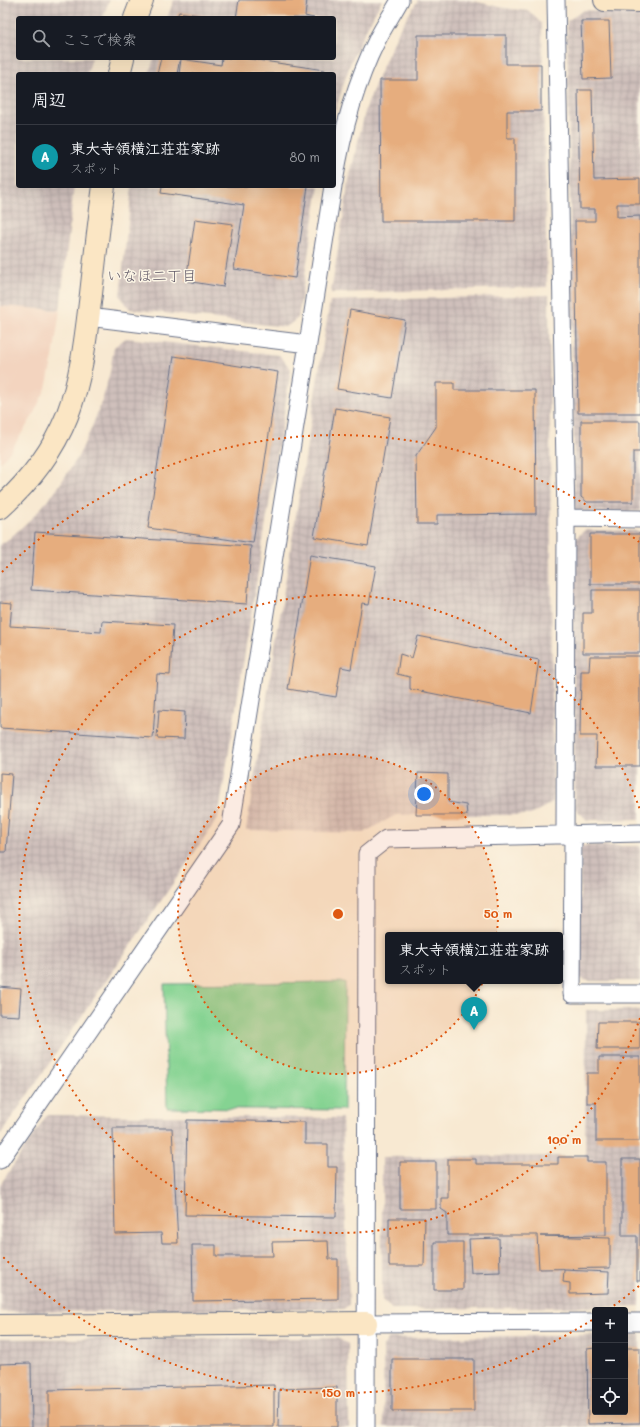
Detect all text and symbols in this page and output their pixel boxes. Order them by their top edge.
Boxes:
search box [16,16,336,60]
icon: search [30,27,52,49]
text: ここで検索 [62,29,137,49]
text: 周辺 [32,88,66,110]
text: 東大寺領横江荘荘家跡 [70,138,220,158]
text: A [40,148,50,165]
text: 80 m [290,148,320,165]
text: スポット [70,159,122,176]
district label: いなほ二丁目 [107,265,197,285]
your location [414,784,434,804]
text: 50 m [484,905,512,921]
centre of rings [331,907,345,921]
popup [385,932,563,984]
text: 東大寺領横江荘荘家跡 [399,939,549,959]
text: スポット [399,960,451,977]
pin: A [461,997,487,1030]
text: 100 m [547,1131,581,1147]
map controls [592,1307,628,1415]
button: + [592,1307,628,1343]
button: − [592,1343,628,1379]
button: locate [592,1379,628,1415]
text: 150 m [321,1384,355,1400]

